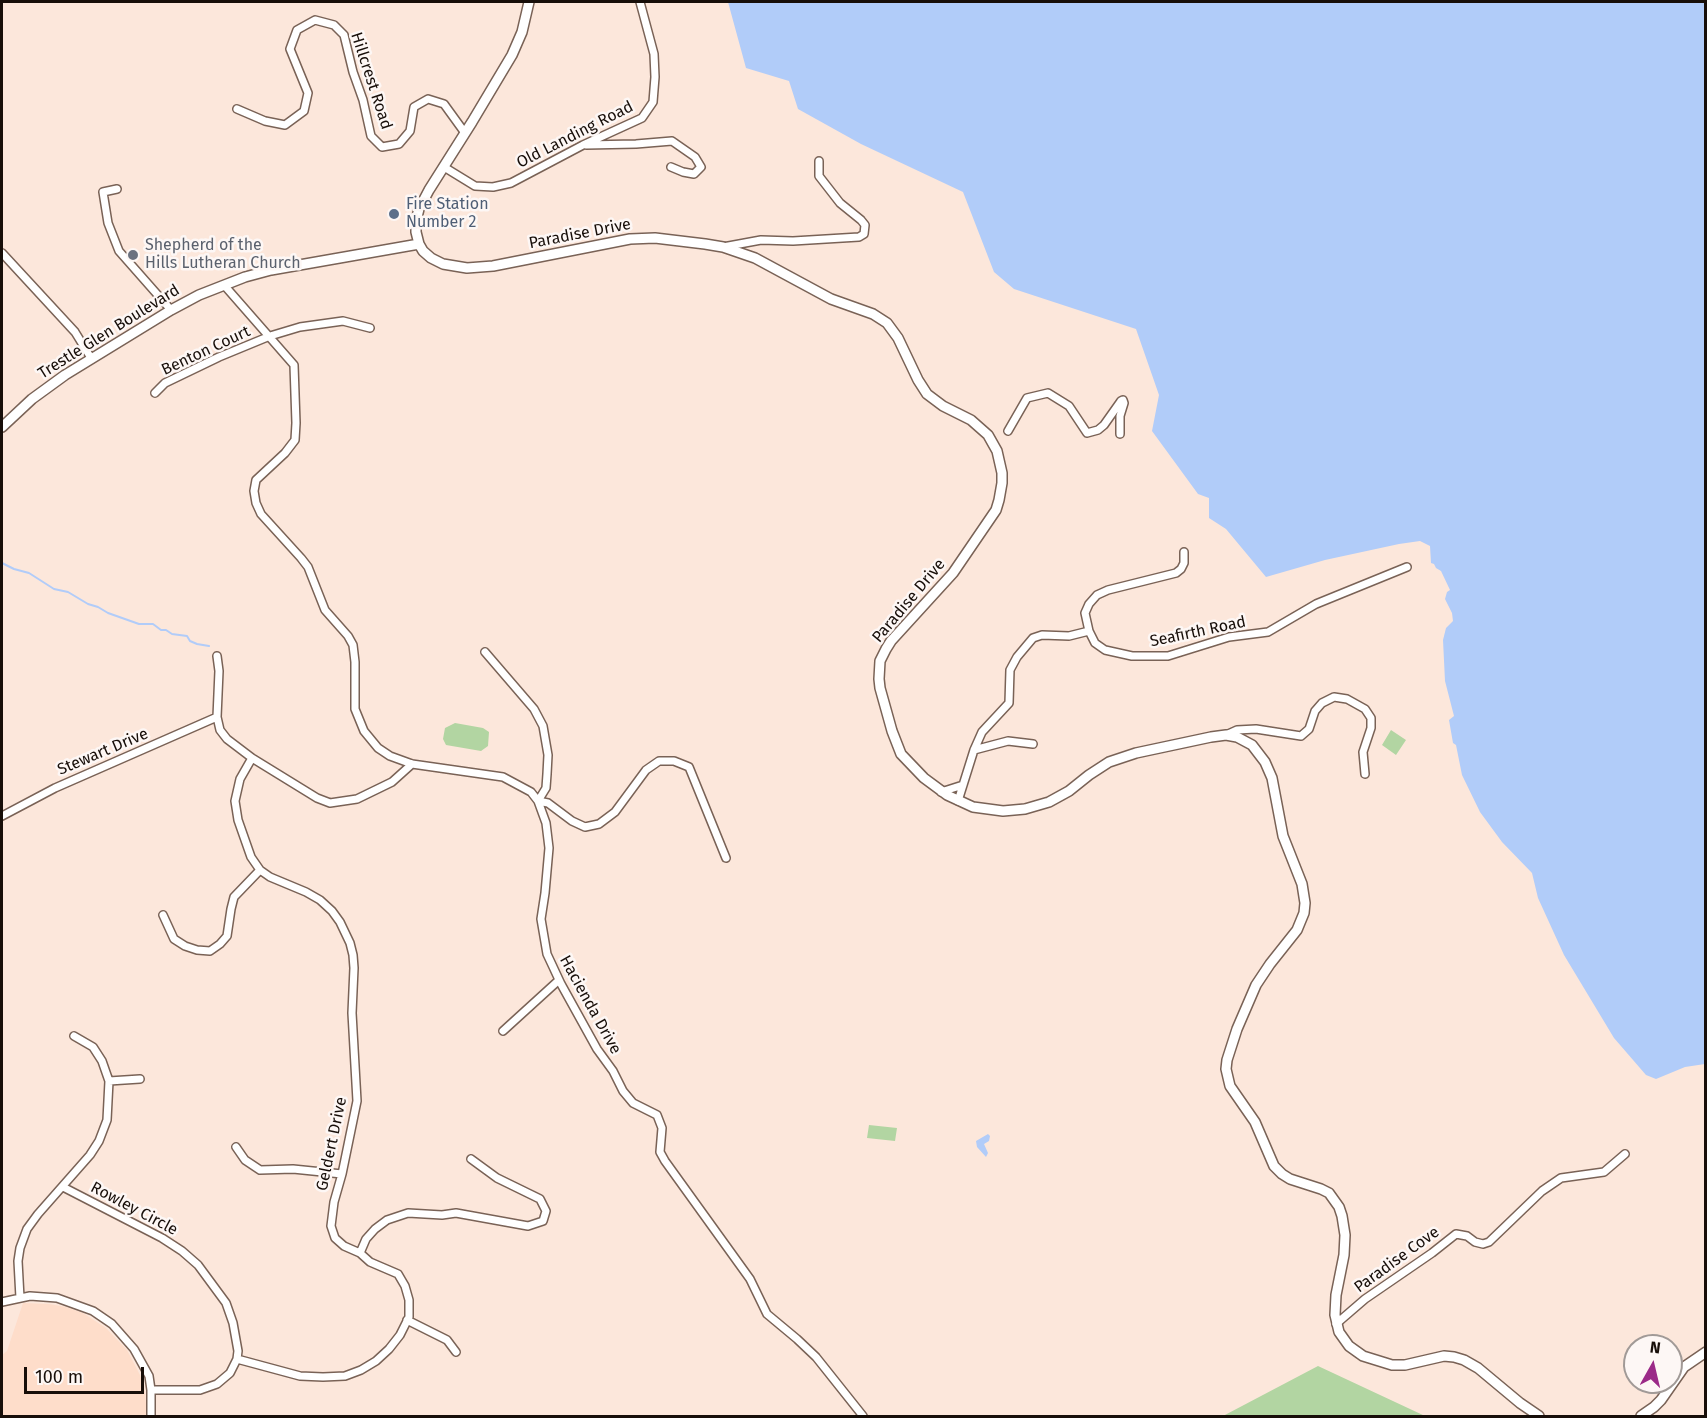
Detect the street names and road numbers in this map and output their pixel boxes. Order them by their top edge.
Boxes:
street label: Hillcrest Road [346,30,396,132]
street label: Old Landing Road [513,97,637,173]
street label: Paradise Drive [527,215,633,253]
street label: Trestle Glen Boulevard [35,281,183,383]
street label: Benton Court [159,322,253,380]
street label: Paradise Drive [868,555,950,647]
street label: Seafirth Road [1148,612,1248,652]
street label: Stewart Drive [55,724,151,780]
street label: Hacienda Drive [555,952,625,1058]
street label: Geldert Drive [313,1095,351,1193]
street label: Rowley Circle [87,1178,181,1240]
street label: Paradise Cove [1351,1223,1443,1297]

